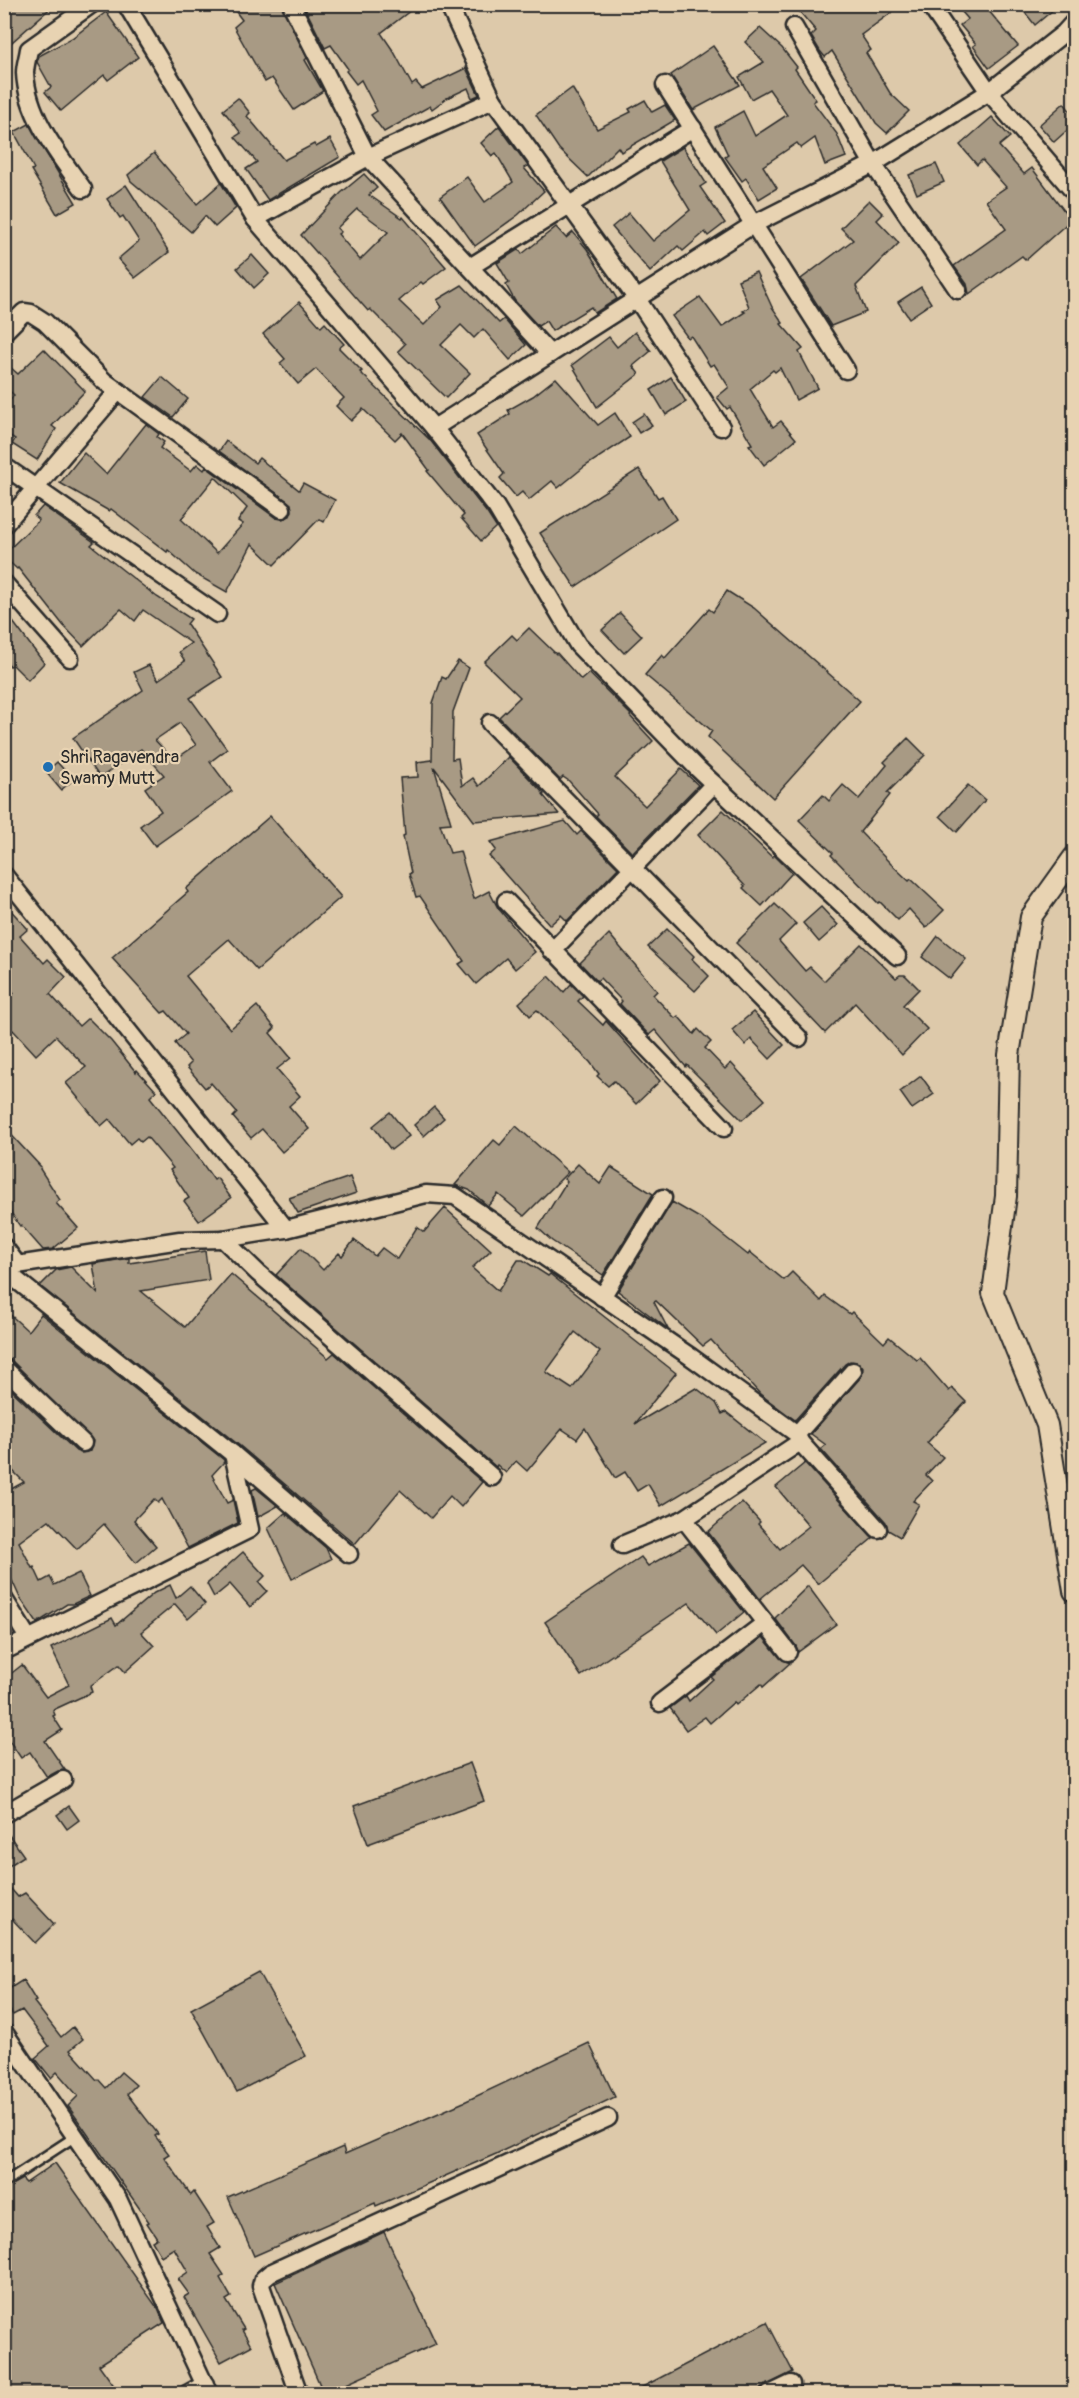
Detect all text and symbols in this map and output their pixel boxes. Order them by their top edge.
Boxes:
place label: Shri Ragavendra Swamy Mutt [60,746,179,790]
marker: Shri Ragavendra Swamy Mutt [41,760,55,774]

